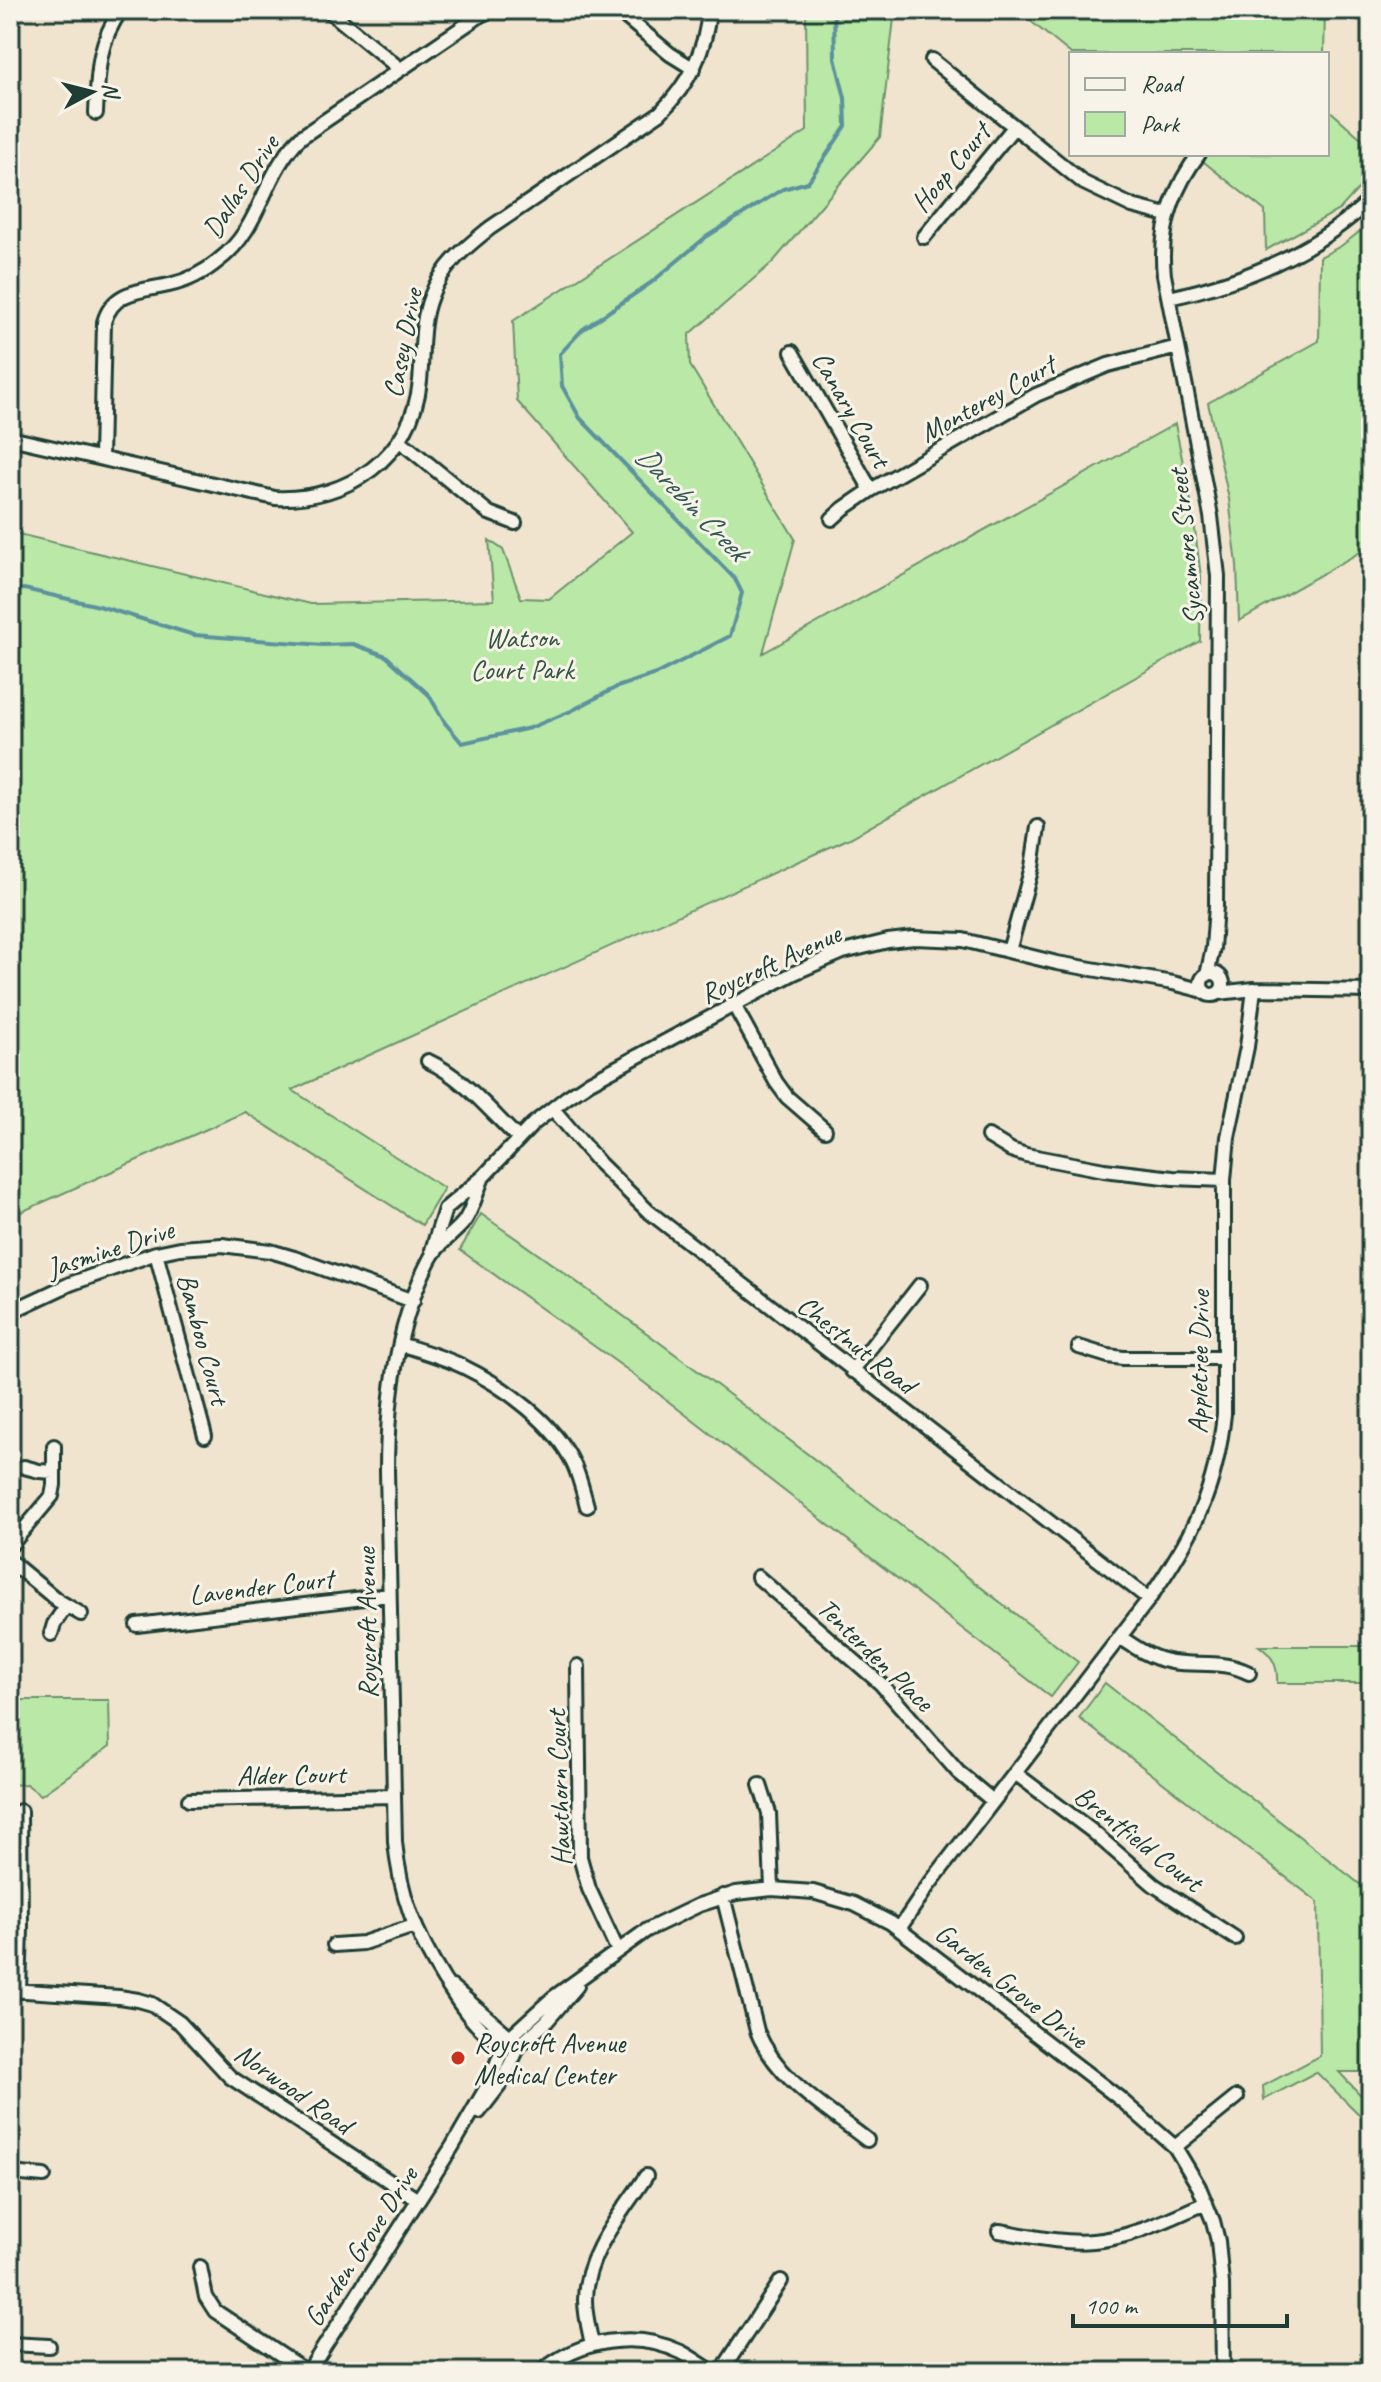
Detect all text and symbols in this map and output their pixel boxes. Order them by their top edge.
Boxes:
north arrow [52,52,132,132]
legend [1069,52,1329,156]
text: Road [1141,69,1185,99]
text: N [96,81,126,102]
text: Park [1141,109,1181,139]
street label: Hoop Court [903,113,1000,219]
street label: Dallas Drive [194,127,288,244]
street label: Casey Drive [375,284,431,401]
street label: Canary Court [804,345,900,476]
street label: Monterey Court [913,345,1064,450]
water label: Darebin Creek [628,437,760,572]
street label: Sycamore Street [1160,464,1211,627]
park label: Watson Court Park [470,620,576,687]
street label: Roycroft Avenue [694,915,848,1011]
street label: Jasmine Drive [40,1211,180,1286]
street label: Bamboo Court [169,1270,238,1411]
street label: Chestnut Road [790,1287,926,1404]
street label: Appletree Drive [1180,1288,1217,1434]
street label: Roycroft Avenue [348,1545,385,1699]
street label: Lavender Court [187,1560,339,1613]
street label: Tenterden Place [810,1590,943,1720]
street label: Hawthorn Court [538,1707,579,1867]
street label: Alder Court [236,1756,348,1793]
street label: Brentfield Court [1068,1778,1212,1901]
street label: Garden Grove Drive [928,1915,1096,2057]
place label: Roycroft Avenue Medical Center [474,2025,627,2092]
street label: Norwood Road [228,2035,363,2144]
marker: Roycroft Avenue Medical Center [449,2049,467,2067]
street label: Garden Grove Drive [296,2158,426,2333]
scale bar [1073,2278,1287,2328]
text: 100 m [1085,2291,1139,2321]

